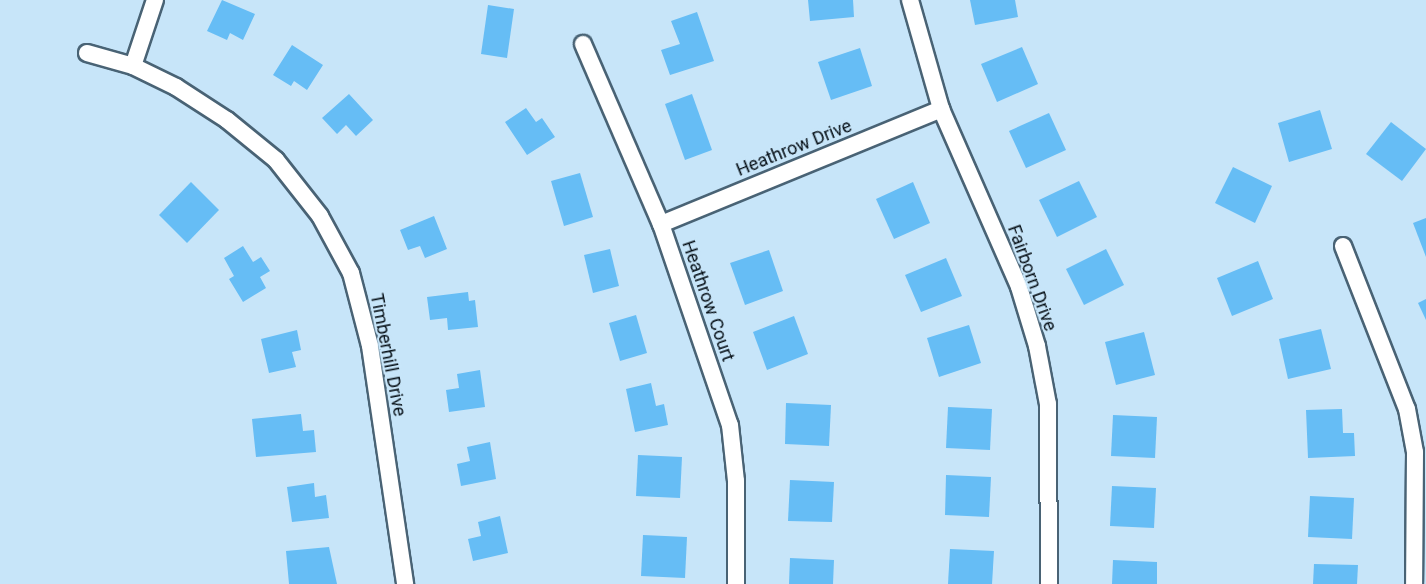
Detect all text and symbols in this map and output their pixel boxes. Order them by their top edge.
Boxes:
street label: Heathrow Drive [733,115,855,181]
street label: Fairborn Drive [1003,222,1061,334]
street label: Heathrow Court [677,238,739,364]
street label: Timberhill Drive [366,292,410,418]

